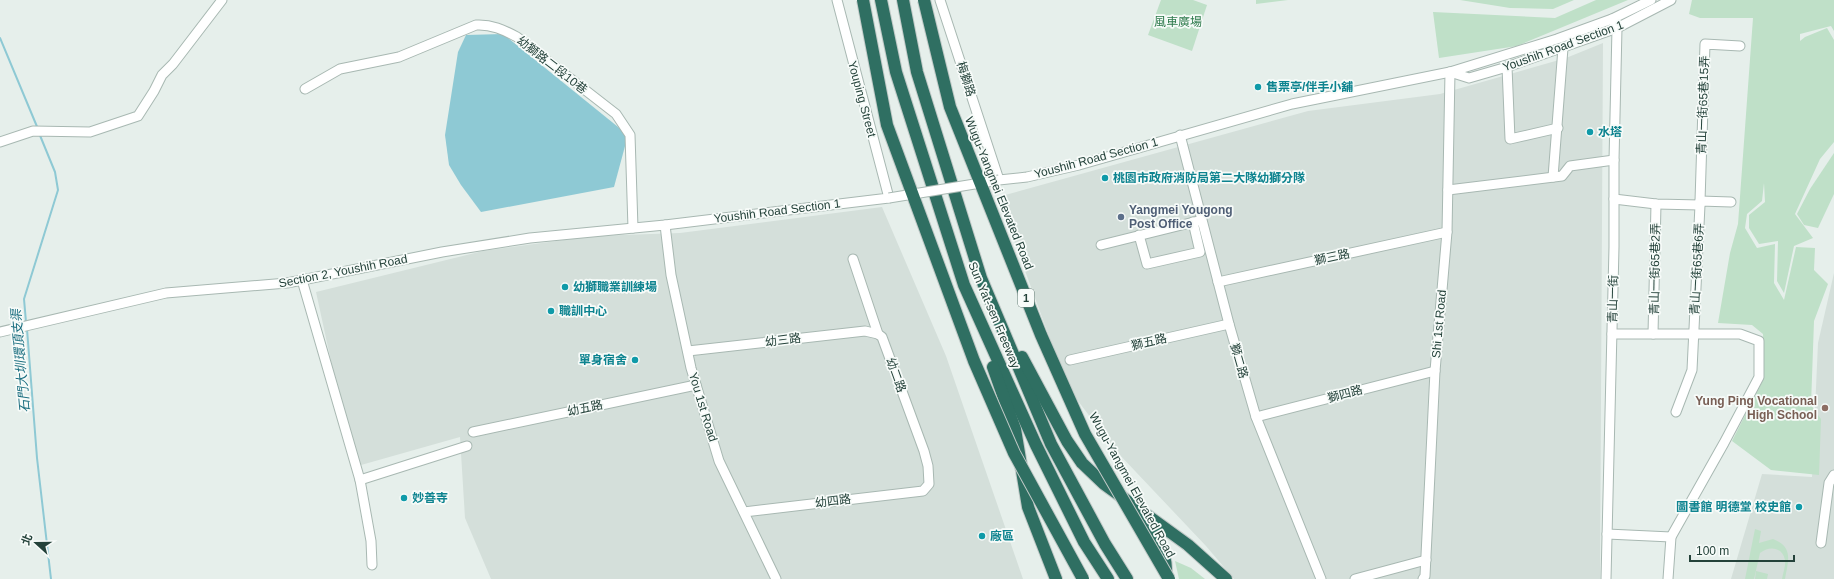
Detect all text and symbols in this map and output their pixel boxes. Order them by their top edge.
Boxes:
park label: 風車廣場 [1154,15,1202,29]
street label: Youshih Road Section 1 [1501,17,1626,74]
street label: 幼獅路二段10巷 [514,33,590,97]
street label: 青山一街65巷15弄 [1694,55,1712,155]
street label: Youping Street [845,59,879,139]
street label: 梅獅路 [954,60,978,98]
place label: 售票亭/伴手小舖 [1266,80,1353,94]
marker: 售票亭/伴手小舖 [1253,82,1263,92]
street label: Wugu-Yangmei Elevated Road [962,115,1036,271]
place label: 水塔 [1598,125,1622,139]
marker: 水塔 [1585,127,1595,137]
street label: Youshih Road Section 1 [1033,135,1160,181]
place label: 桃園市政府消防局第二大隊幼獅分隊 [1113,171,1305,185]
marker: 桃園市政府消防局第二大隊幼獅分隊 [1100,173,1110,183]
street label: Youshih Road Section 1 [713,196,842,226]
place label: Yangmei Yougong Post Office [1129,203,1233,231]
marker: Yangmei Yougong Post Office [1116,212,1126,222]
street label: 青山一街65巷2弄 [1647,223,1663,315]
street label: 青山一街65巷6弄 [1688,223,1706,315]
street label: 獅三路 [1313,246,1351,268]
street label: Section 2, Youshih Road [277,252,409,290]
street label: Sun Yat-sen Freeway [965,260,1023,370]
street label: 青山一街 [1606,275,1620,323]
place label: 幼獅職業訓練場 [573,280,657,294]
marker: 幼獅職業訓練場 [560,282,570,292]
road number: 1 [1018,289,1034,307]
street label: Shi 1st Road [1429,289,1449,359]
place label: 職訓中心 [559,304,607,318]
marker: 職訓中心 [546,306,556,316]
water label: 石門大圳環頂支渠 [8,307,33,413]
street label: 幼三路 [764,331,802,349]
street label: 獅五路 [1130,331,1168,353]
street label: 獅二路 [1227,342,1251,380]
place label: 單身宿舍 [579,353,627,367]
marker: 單身宿舍 [630,355,640,365]
street label: 幼二路 [883,356,909,394]
street label: You 1st Road [686,371,720,443]
street label: 獅四路 [1326,383,1364,405]
place label: Yung Ping Vocational High School [1695,394,1817,422]
street label: 幼五路 [566,397,604,419]
marker: Yung Ping Vocational High School [1820,403,1830,413]
street label: Wugu-Yangmei Elevated Road [1086,410,1178,560]
place label: 妙善寺 [412,491,448,505]
street label: 幼四路 [814,492,852,510]
marker: 妙善寺 [399,493,409,503]
place label: 圖書館 明德堂 校史館 [1676,500,1791,514]
marker: 圖書館 明德堂 校史館 [1794,502,1804,512]
north arrow [16,523,56,563]
place label: 廠區 [990,529,1014,543]
marker: 廠區 [977,531,987,541]
text: 北 [19,532,34,547]
scale bar [1690,537,1794,563]
text: 100 m [1696,544,1729,558]

